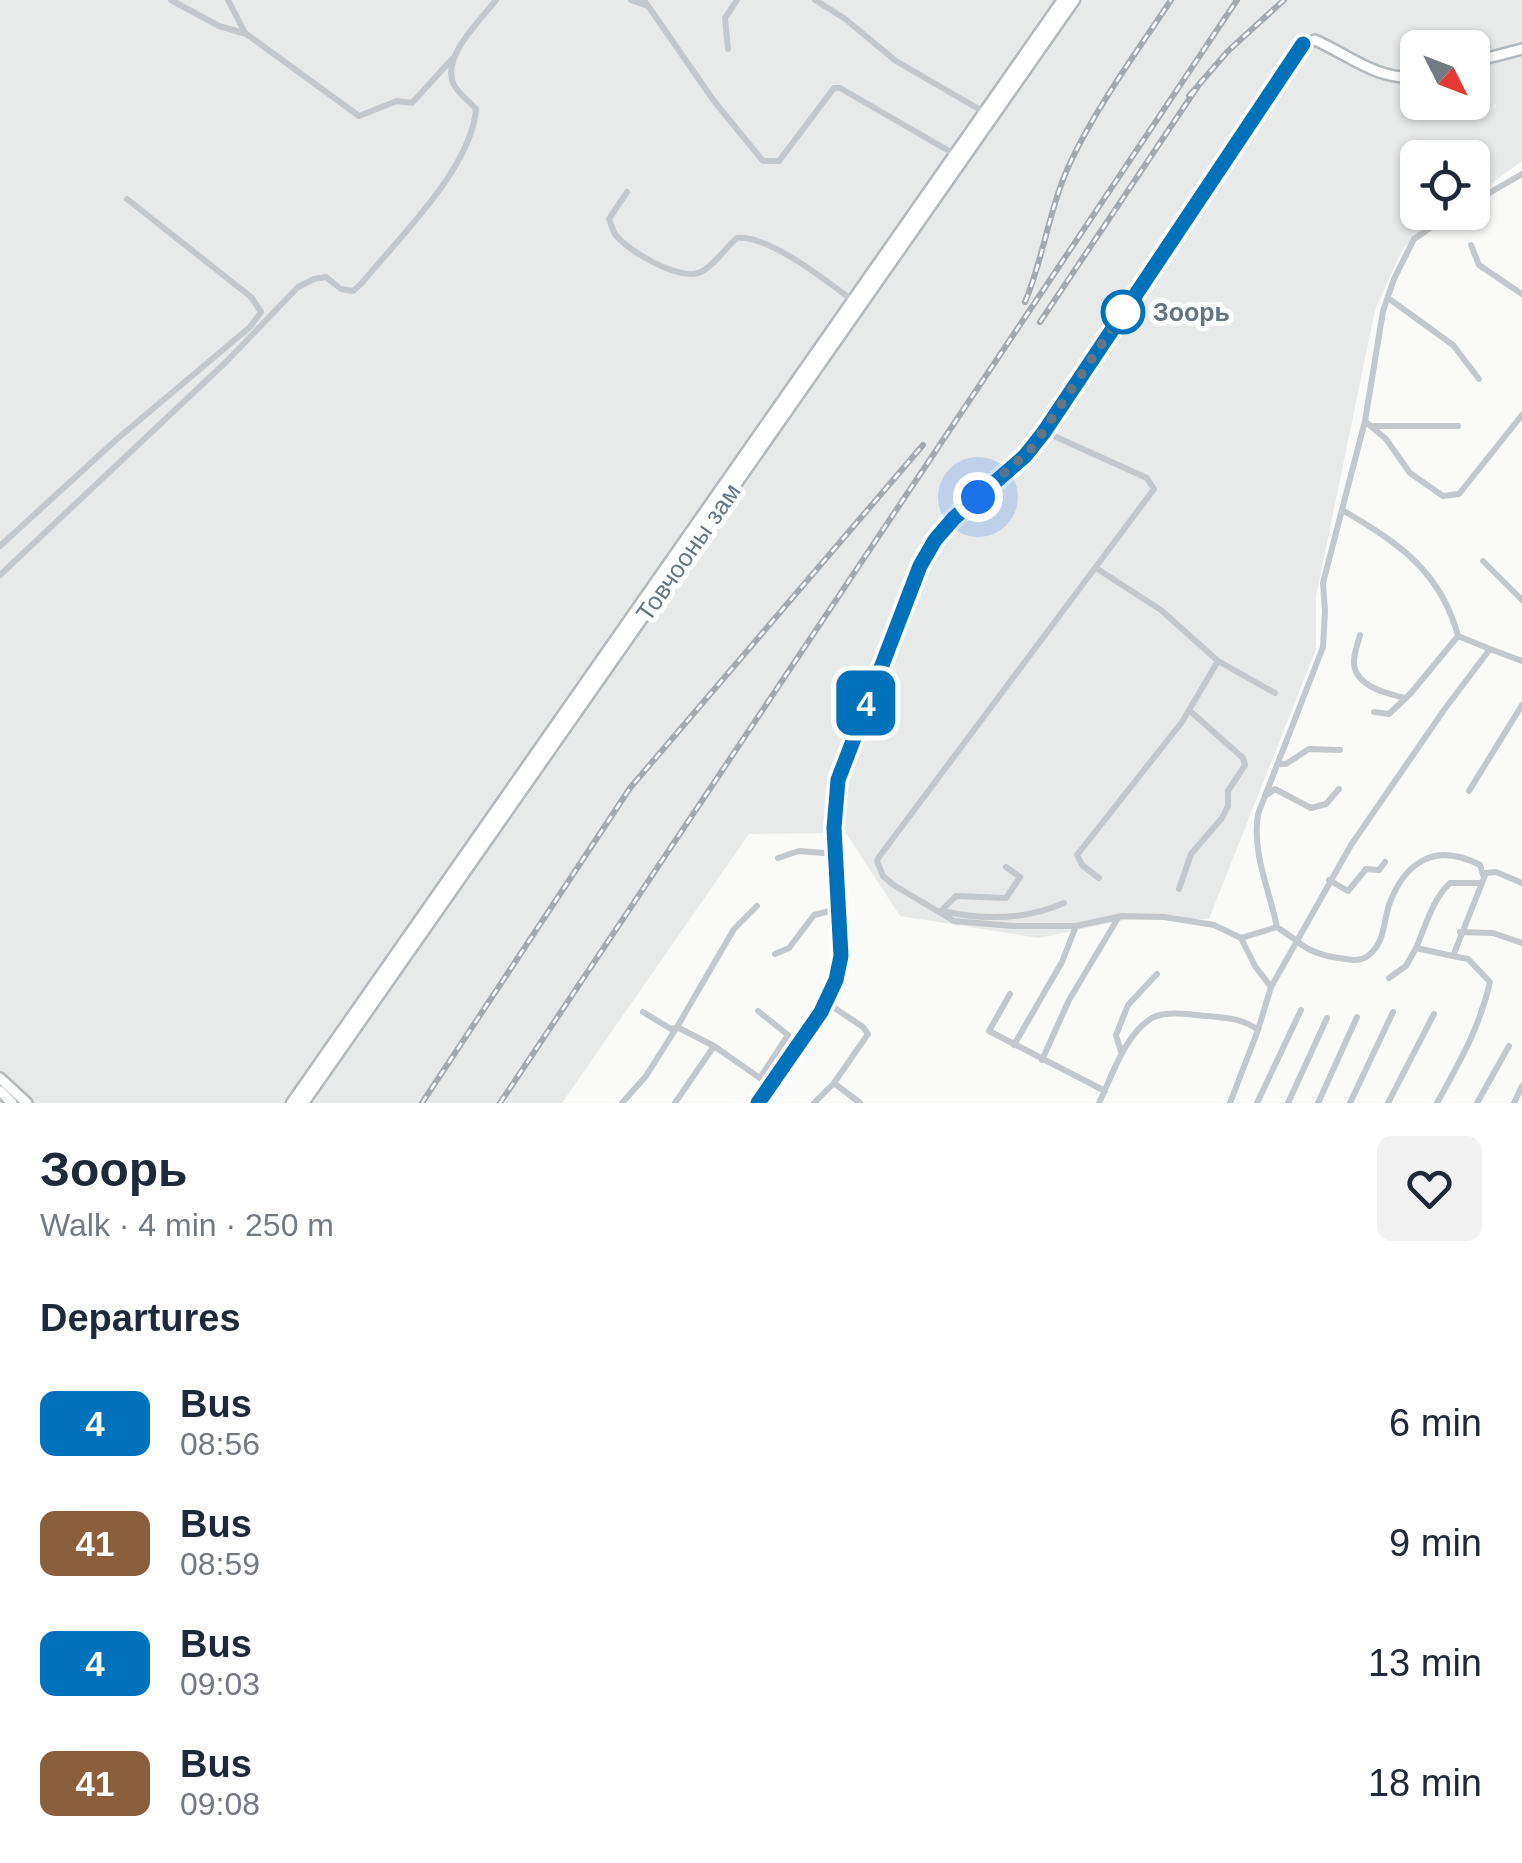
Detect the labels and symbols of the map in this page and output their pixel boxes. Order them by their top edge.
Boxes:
north arrow [1400,30,1490,120]
marker: Зоорь [1102,291,1144,333]
place label: Зоорь [1153,298,1230,326]
your location [953,472,1003,522]
street label: Товчооны зам [630,478,746,626]
line badge: 4 [834,670,898,736]

